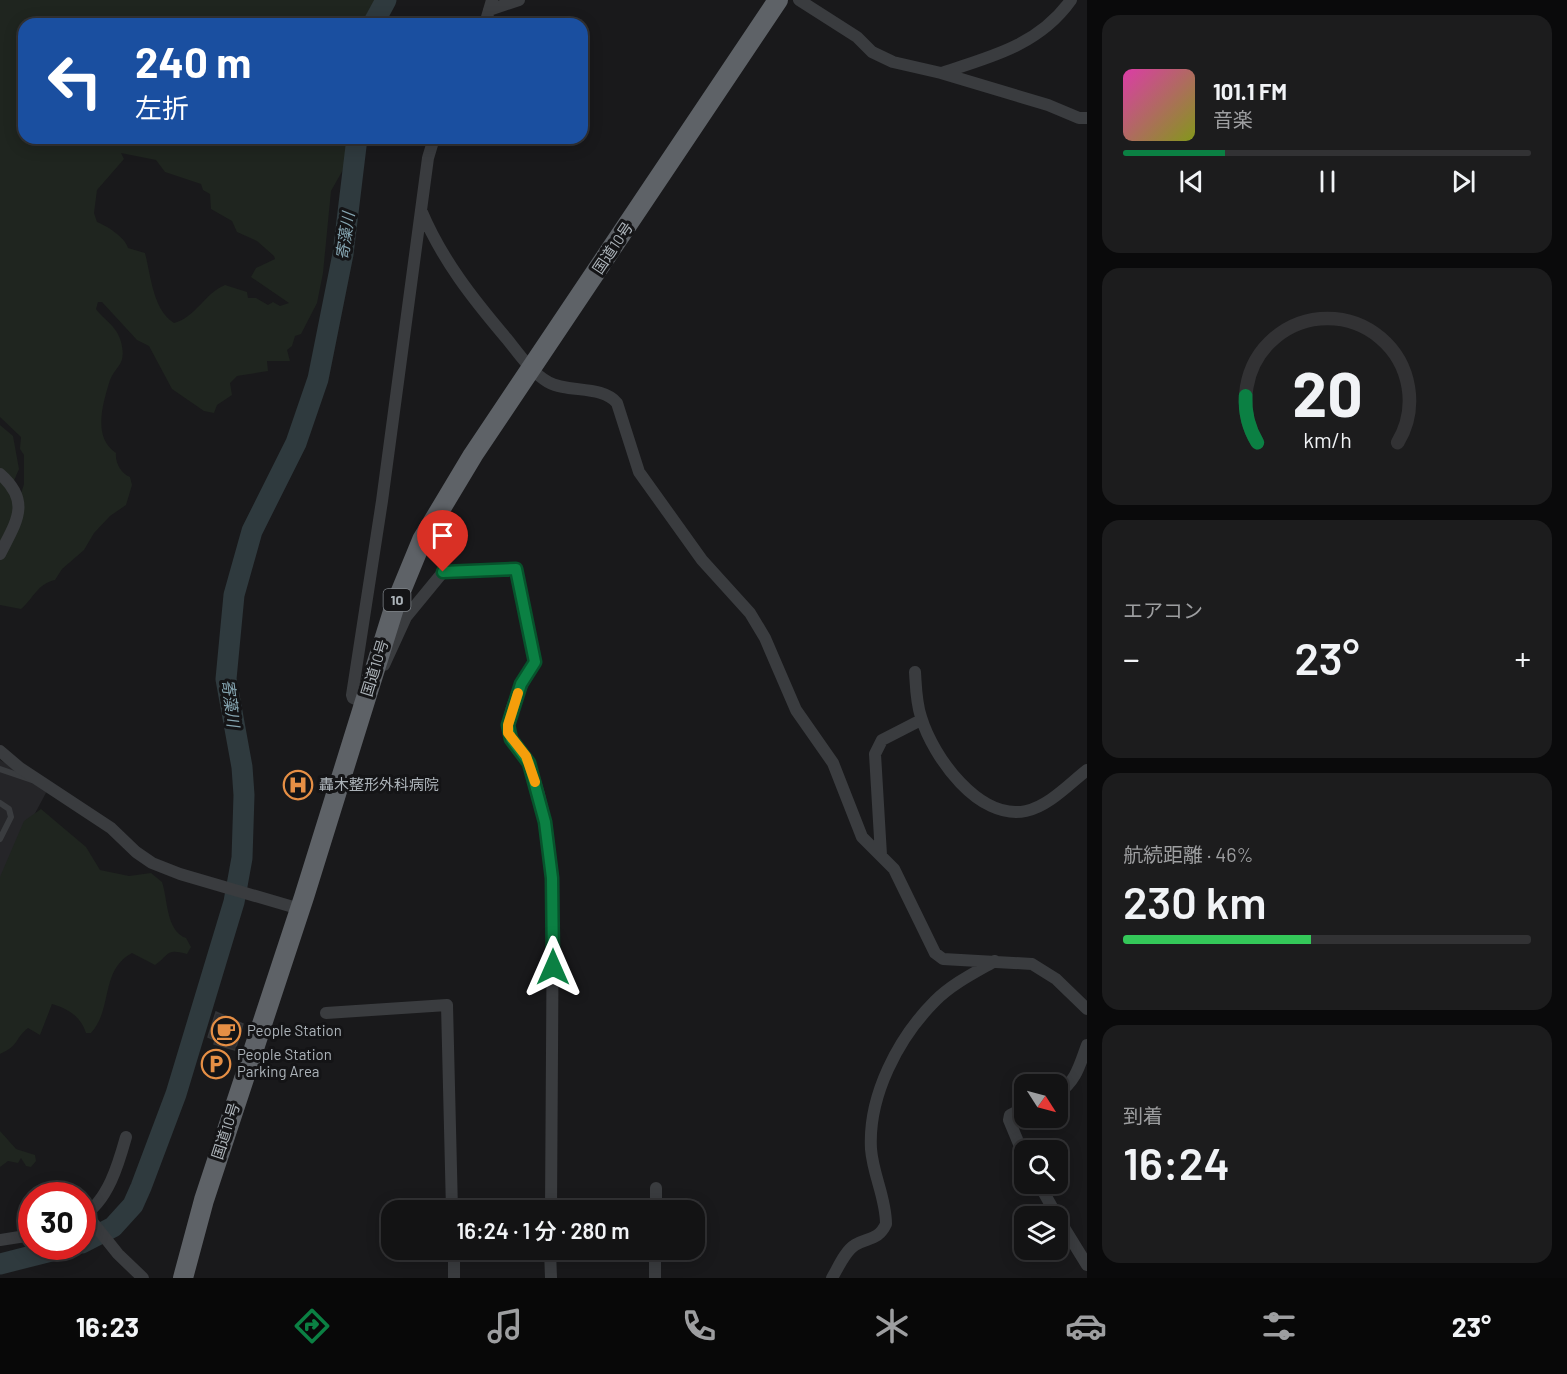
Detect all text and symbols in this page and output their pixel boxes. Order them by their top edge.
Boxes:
text: 240 m [135,36,251,86]
icon: left [36,42,114,120]
text: 101.1 FM [1213,78,1287,104]
text: 左折 [135,91,189,123]
text: 音楽 [1213,107,1253,131]
icon: previous [1175,165,1208,198]
icon: pause [1311,165,1344,198]
icon: next [1447,165,1480,198]
water label: 寄藻川 [332,209,358,261]
street label: 国道10号 [588,218,636,277]
text: 20 [1292,356,1362,430]
text: km/h [1303,428,1351,453]
pin [417,510,468,572]
icon: arrive [426,519,459,552]
road number: 10 [384,589,410,611]
text: エアコン [1123,598,1203,622]
text: 23° [1294,630,1360,684]
street label: 国道10号 [357,637,391,698]
text: − [1123,638,1140,678]
text: + [1515,638,1531,678]
water label: 寄藻川 [219,678,244,730]
hospital icon: 轟木整形外科病院 [282,769,314,801]
place label: 轟木整形外科病院 [319,775,439,793]
text: 航続距離 · 46% [1123,842,1253,866]
text: 230 km [1123,874,1267,928]
position arrow [521,935,585,999]
cafe icon: People Station [210,1015,242,1047]
place label: People Station [247,1021,342,1039]
place label: People Station Parking Area [237,1045,332,1080]
parking icon: People Station Parking Area [200,1048,232,1080]
north arrow [1014,1074,1068,1128]
map controls [1014,1074,1068,1260]
street label: 国道10号 [207,1100,243,1161]
text: 到着 [1123,1103,1163,1127]
text: 16:24 [1123,1135,1230,1189]
button: search [1014,1140,1068,1194]
speed limit sign: 30 [18,1182,96,1260]
button: layers [1014,1206,1068,1260]
text: 16:24 · 1 分 · 280 m [457,1217,629,1243]
icon: directions [291,1305,333,1347]
icon: music [484,1305,526,1347]
icon: phone [678,1305,720,1347]
icon: climate [871,1305,913,1347]
icon: car [1065,1305,1107,1347]
icon: filters [1258,1305,1300,1347]
text: 16:23 [76,1310,139,1342]
text: 23° [1452,1310,1491,1342]

